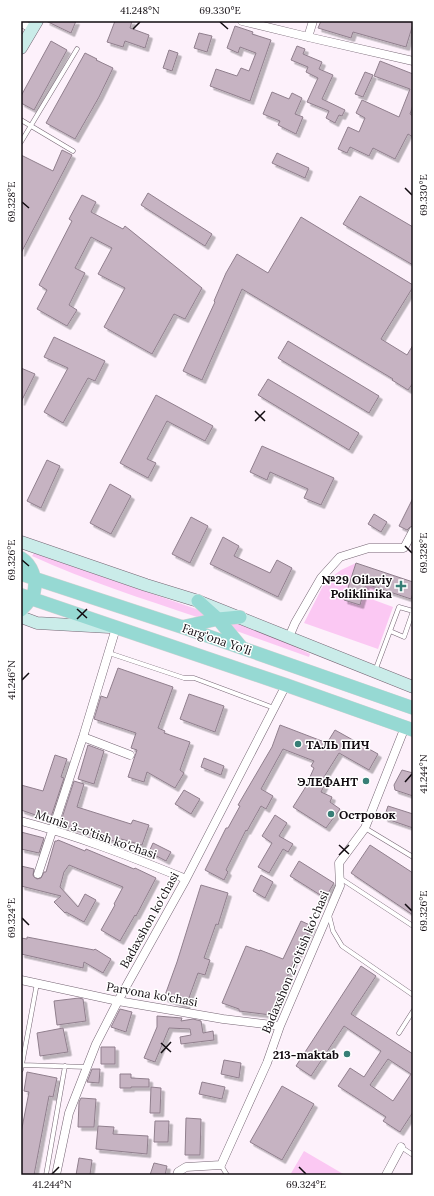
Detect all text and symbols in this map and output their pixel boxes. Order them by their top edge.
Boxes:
text: 41.248°N [120,4,160,17]
text: 69.330°E [199,4,241,17]
text: 69.330°E [417,174,430,216]
text: 69.328°E [5,182,18,222]
text: 69.328°E [417,533,430,573]
text: 69.326°E [5,540,18,580]
place label: №29 Oilaviy Poliklinika [321,572,393,601]
marker: №29 Oilaviy Poliklinika [395,580,407,592]
street label: Farg'ona Yo'li [180,620,254,658]
text: 41.246°N [5,660,18,700]
place label: ТАЛЬ ПИЧ [306,737,370,752]
marker: ТАЛЬ ПИЧ [293,739,303,749]
text: 41.244°N [417,754,430,794]
place label: ЭЛЕФАНТ [297,774,358,789]
marker: ЭЛЕФАНТ [361,776,371,786]
street label: Munis 3-o'tish ko'chasi [33,806,159,862]
place label: Островок [339,807,396,822]
marker: Островок [326,809,336,819]
street label: Badaxshon ko'chasi [116,869,182,971]
street label: Badaxshon 2-o'tish ko'chasi [258,889,332,1035]
text: 69.326°E [417,891,430,931]
text: 69.324°E [5,898,18,938]
street label: Parvona ko'chasi [105,979,199,1009]
place label: 213-maktab [273,1047,339,1062]
marker: 213-maktab [342,1049,352,1059]
text: 41.244°N [32,1178,72,1191]
text: 69.324°E [286,1178,326,1191]

